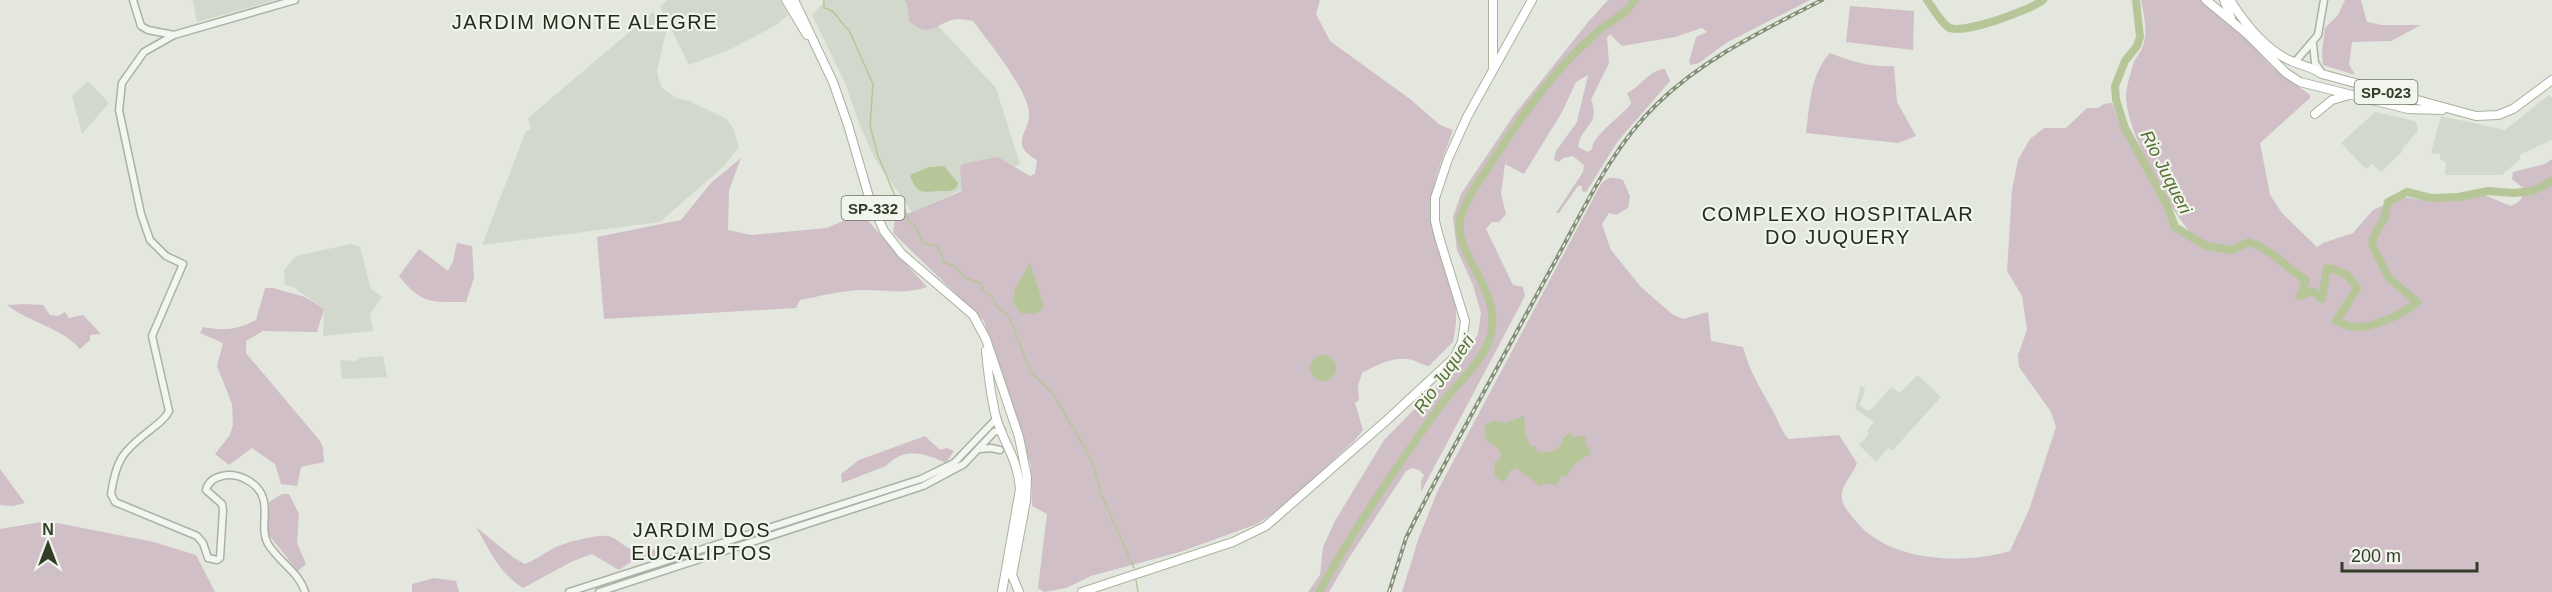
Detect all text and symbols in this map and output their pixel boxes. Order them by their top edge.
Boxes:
district label: JARDIM MONTE ALEGRE [452,11,718,33]
road number: SP-023 [2354,80,2418,104]
water label: Rio Juqueri [2136,127,2196,218]
road number: SP-332 [842,196,904,220]
district label: COMPLEXO HOSPITALAR DO JUQUERY [1702,203,1974,248]
water label: Rio Juqueri [1410,330,1479,417]
north arrow [18,514,78,574]
district label: JARDIM DOS EUCALIPTOS [631,519,773,564]
text: N [42,521,54,538]
scale bar [2342,535,2477,573]
text: 200 m [2351,546,2401,566]

